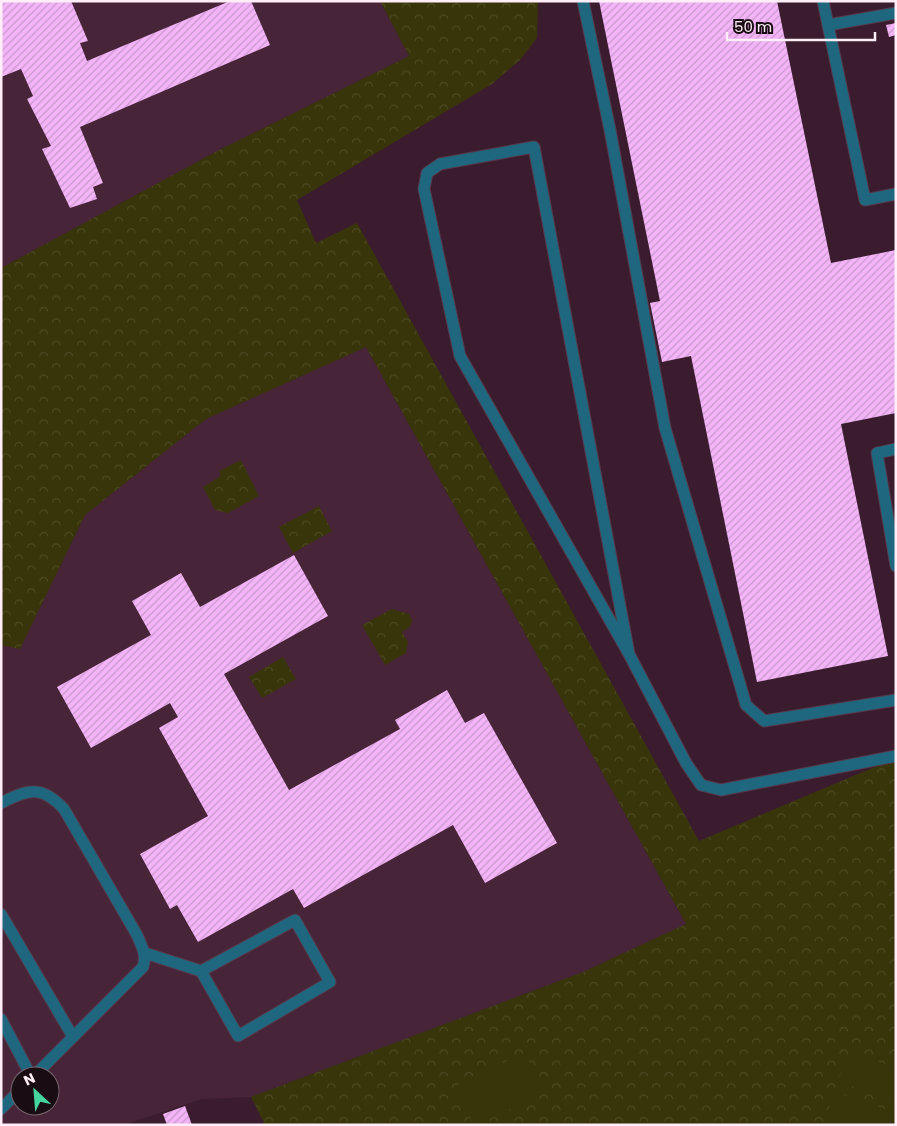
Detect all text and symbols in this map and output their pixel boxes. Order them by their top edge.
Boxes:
scale bar [727,10,874,42]
text: 50 m [734,16,772,37]
north arrow [10,1066,60,1116]
text: N [20,1068,38,1091]

